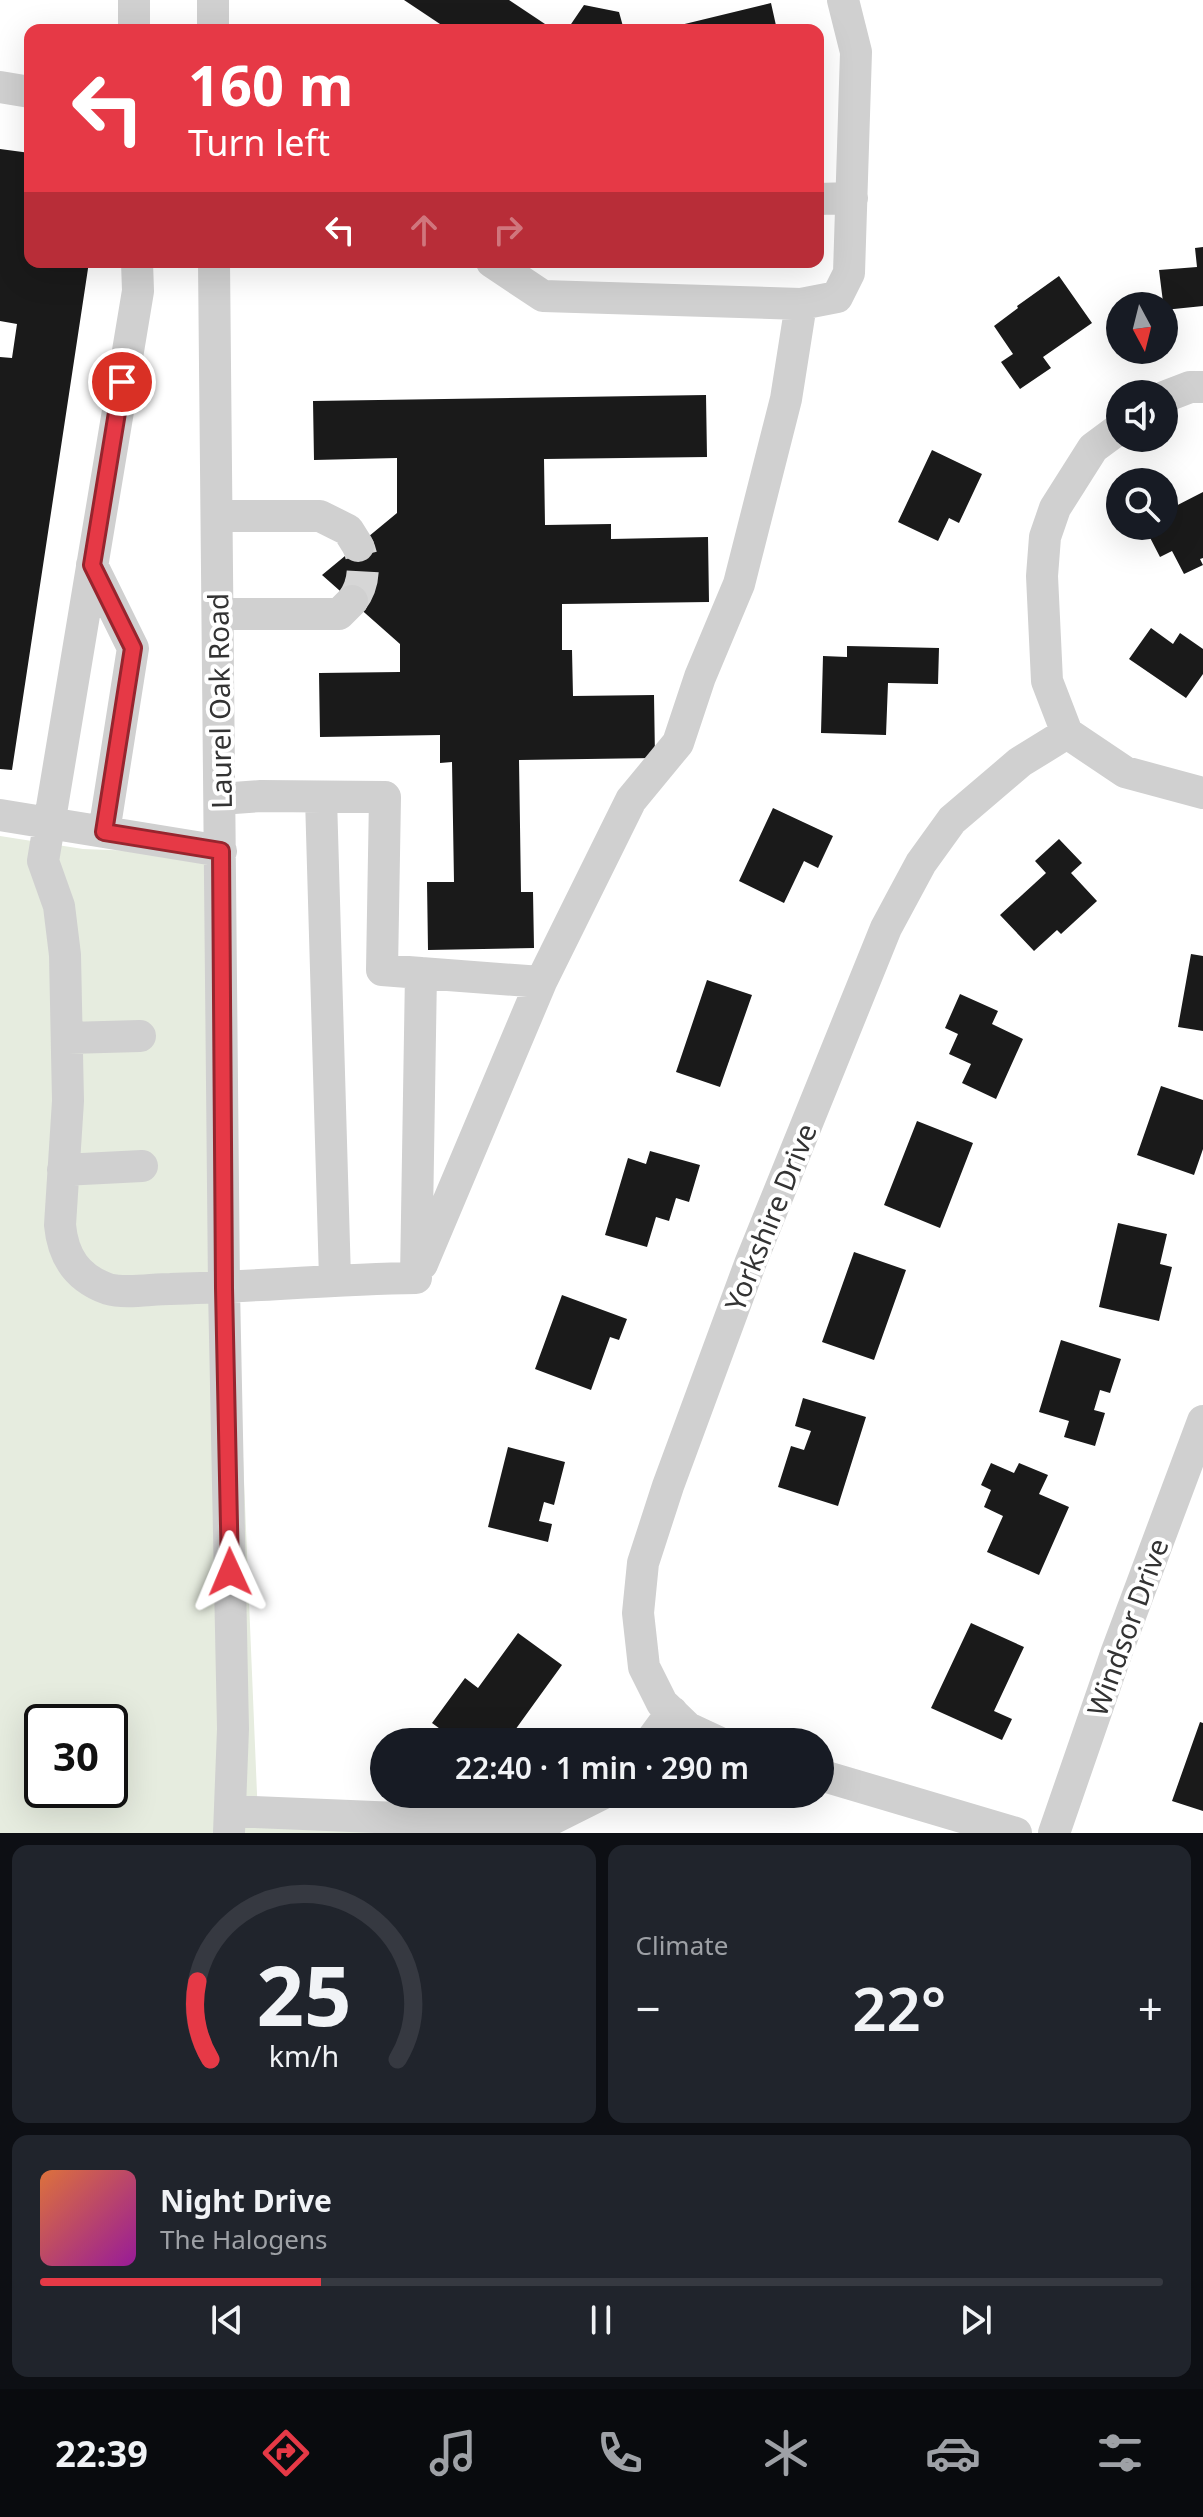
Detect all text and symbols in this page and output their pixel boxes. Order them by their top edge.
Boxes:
text: 160 m [188,46,353,122]
icon: left [56,56,160,160]
text: Turn left [188,118,330,167]
icon: left [318,208,362,252]
icon: ahead [402,208,446,252]
icon: right [486,208,530,252]
north arrow [1106,292,1178,364]
map controls [1106,292,1178,540]
pin [88,348,156,416]
icon: arrive [100,360,144,404]
button: sound [1106,380,1178,452]
button: search [1106,468,1178,540]
street label: Laurel Oak Road [198,593,240,809]
street label: Yorkshire Drive [715,1118,825,1316]
position arrow [188,1530,272,1614]
street label: Windsor Drive [1077,1533,1177,1721]
speed limit sign: 30 [24,1704,128,1808]
text: 22:40 · 1 min · 290 m [455,1747,749,1788]
text: Climate [636,1927,728,1963]
text: 25 [256,1937,351,2050]
text: 22° [852,1967,946,2049]
text: − [636,1978,661,2038]
text: + [1138,1978,1163,2038]
text: km/h [269,2036,339,2075]
text: Night Drive [160,2180,332,2221]
text: The Halogens [160,2221,327,2257]
icon: previous [205,2298,249,2342]
icon: pause [579,2298,623,2342]
icon: next [954,2298,998,2342]
icon: directions [258,2425,314,2481]
icon: music [425,2425,481,2481]
icon: phone [592,2425,648,2481]
icon: climate [758,2425,814,2481]
icon: car [925,2425,981,2481]
icon: filters [1092,2425,1148,2481]
text: 22:39 [55,2429,148,2478]

